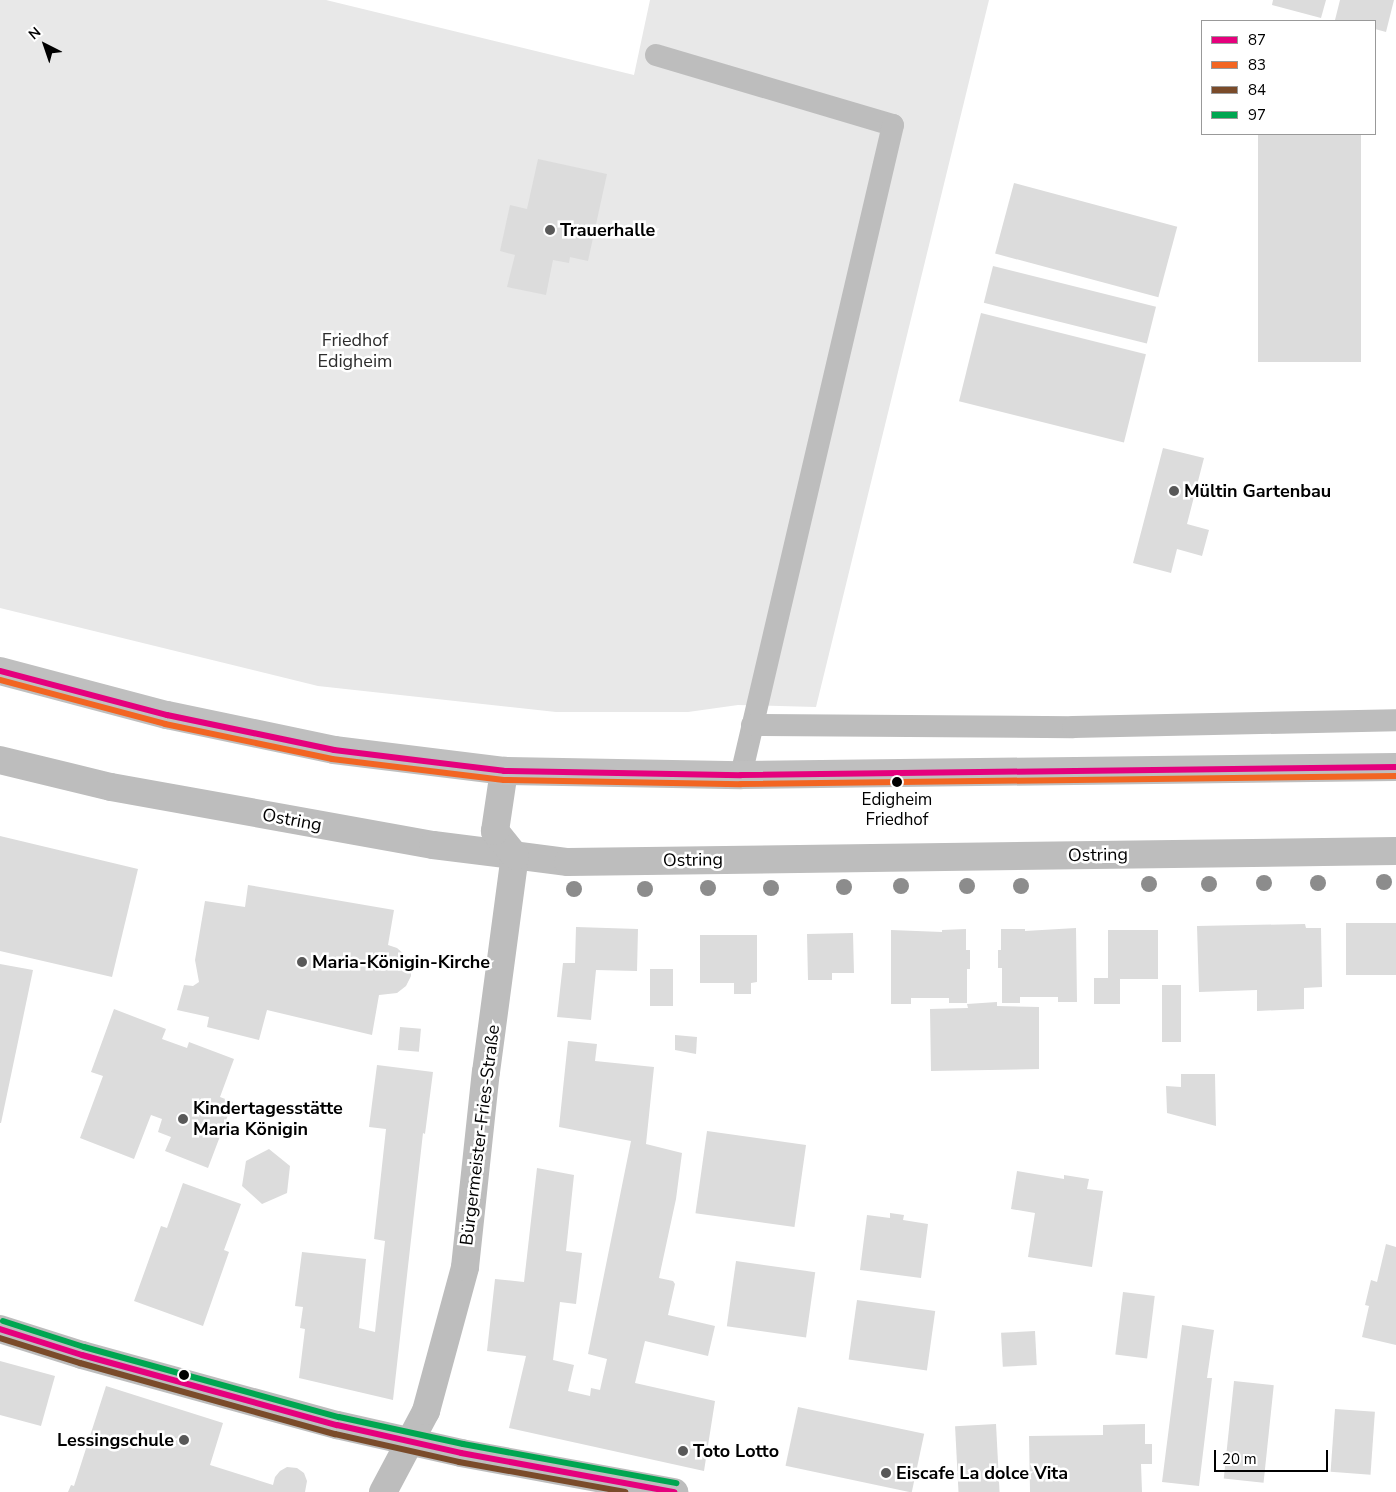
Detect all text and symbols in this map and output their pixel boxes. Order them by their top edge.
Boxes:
north arrow [20,20,70,70]
legend [1201,20,1376,135]
text: N [25,23,45,44]
text: 87 [1248,30,1266,50]
text: 83 [1248,55,1266,75]
text: 84 [1248,80,1266,100]
text: 97 [1248,105,1266,125]
place label: Trauerhalle [560,219,655,241]
marker: Trauerhalle [544,224,556,236]
park label: Friedhof Edigheim [317,330,393,372]
place label: Mültin Gartenbau [1184,480,1331,502]
marker: Mültin Gartenbau [1168,485,1180,497]
marker: Edigheim Friedhof [892,777,902,787]
place label: Edigheim Friedhof [862,790,932,830]
street label: Ostring [261,804,323,836]
street label: Ostring [1068,844,1128,866]
street label: Ostring [663,849,723,871]
place label: Maria-Königin-Kirche [312,951,490,973]
marker: Maria-Königin-Kirche [296,956,308,968]
street label: Bürgermeister-Fries-Straße [456,1023,504,1247]
place label: Kindertagesstätte Maria Königin [193,1098,343,1140]
marker: Kindertagesstätte Maria Königin [177,1113,189,1125]
unlabelled marker [179,1370,189,1380]
place label: Lessingschule [57,1429,174,1451]
marker: Lessingschule [178,1434,190,1446]
place label: Toto Lotto [693,1440,779,1462]
scale bar [1216,1440,1330,1472]
marker: Toto Lotto [677,1445,689,1457]
text: 20 m [1222,1449,1257,1469]
place label: Eiscafe La dolce Vita [896,1462,1068,1484]
marker: Eiscafe La dolce Vita [880,1467,892,1479]

